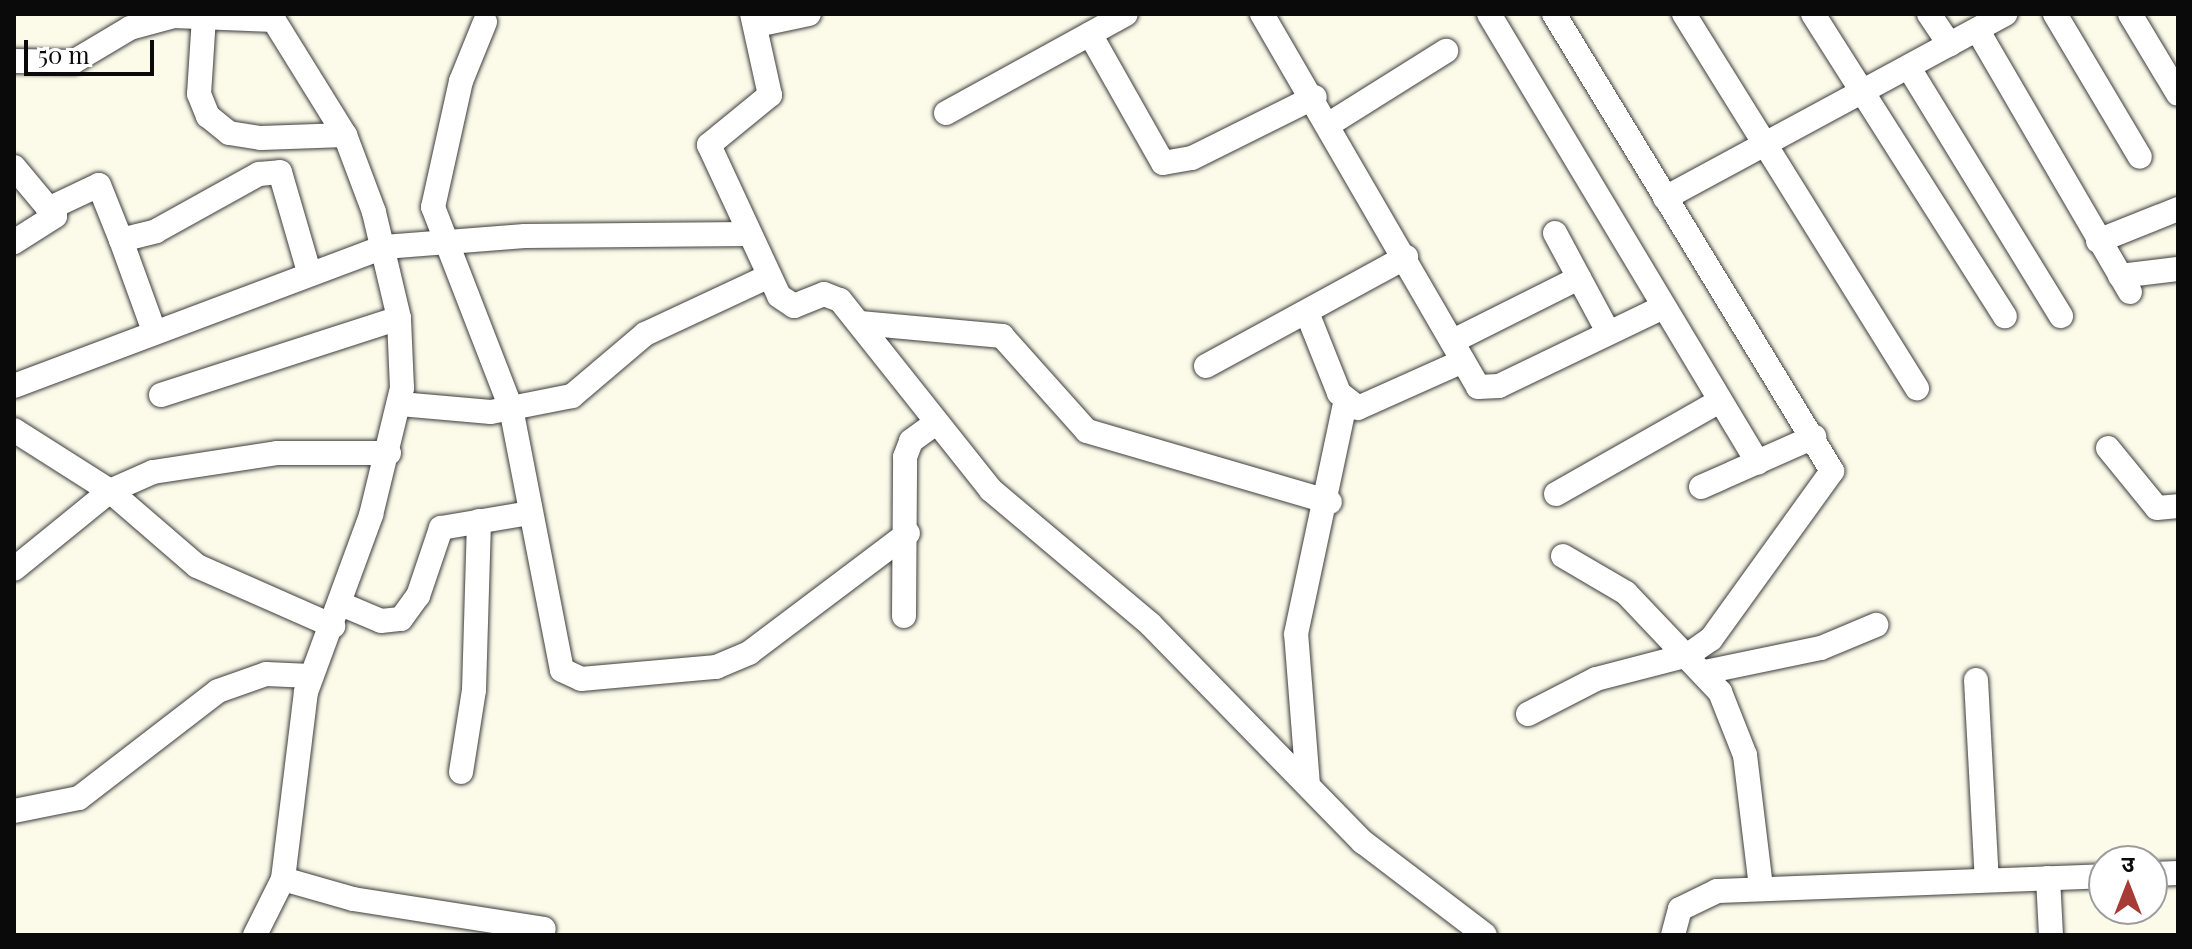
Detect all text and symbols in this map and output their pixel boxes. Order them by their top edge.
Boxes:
scale bar [28,24,158,74]
text: 50 m [38,38,90,70]
north arrow [2088,845,2168,925]
text: उ [2122,848,2134,878]

